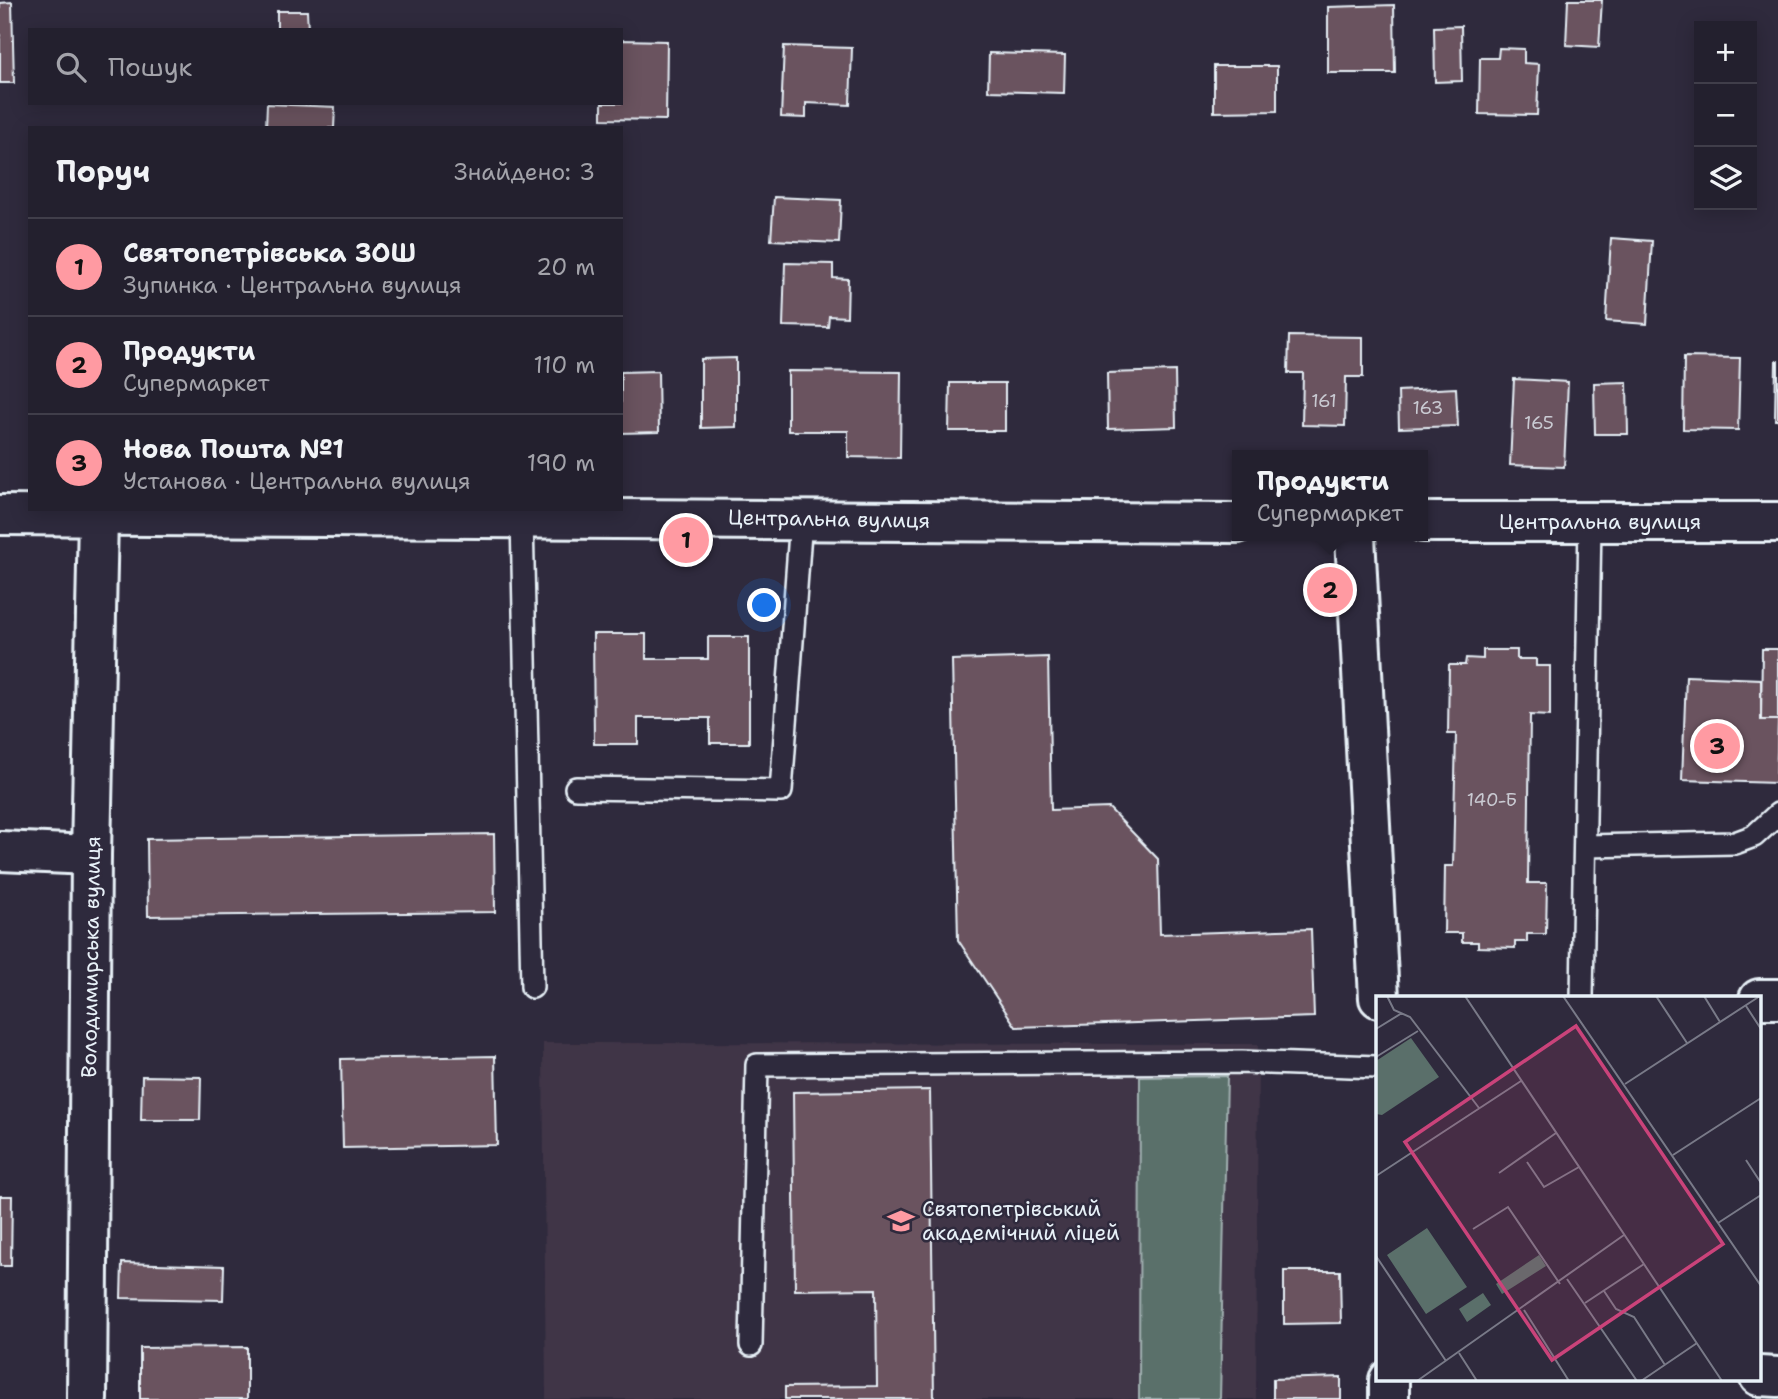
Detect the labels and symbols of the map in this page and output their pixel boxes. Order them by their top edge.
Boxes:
house number: 161 [1311,389,1337,413]
house number: 163 [1413,396,1443,420]
house number: 165 [1524,411,1554,435]
street label: Центральна вулиця [728,503,930,535]
street label: Центральна вулиця [1499,508,1701,536]
pin: 1 [663,514,709,566]
pin: 2 [1307,564,1353,616]
your location [747,588,781,622]
pin: 3 [1694,720,1740,772]
house number: 140-Б [1467,788,1517,812]
street label: Володимирська вулиця [75,836,107,1078]
inset map [1376,996,1760,1382]
place label: Святопетрівський академічний ліцей [922,1195,1120,1247]
school or university icon: Святопетрівський академічний ліцей [886,1206,916,1236]

